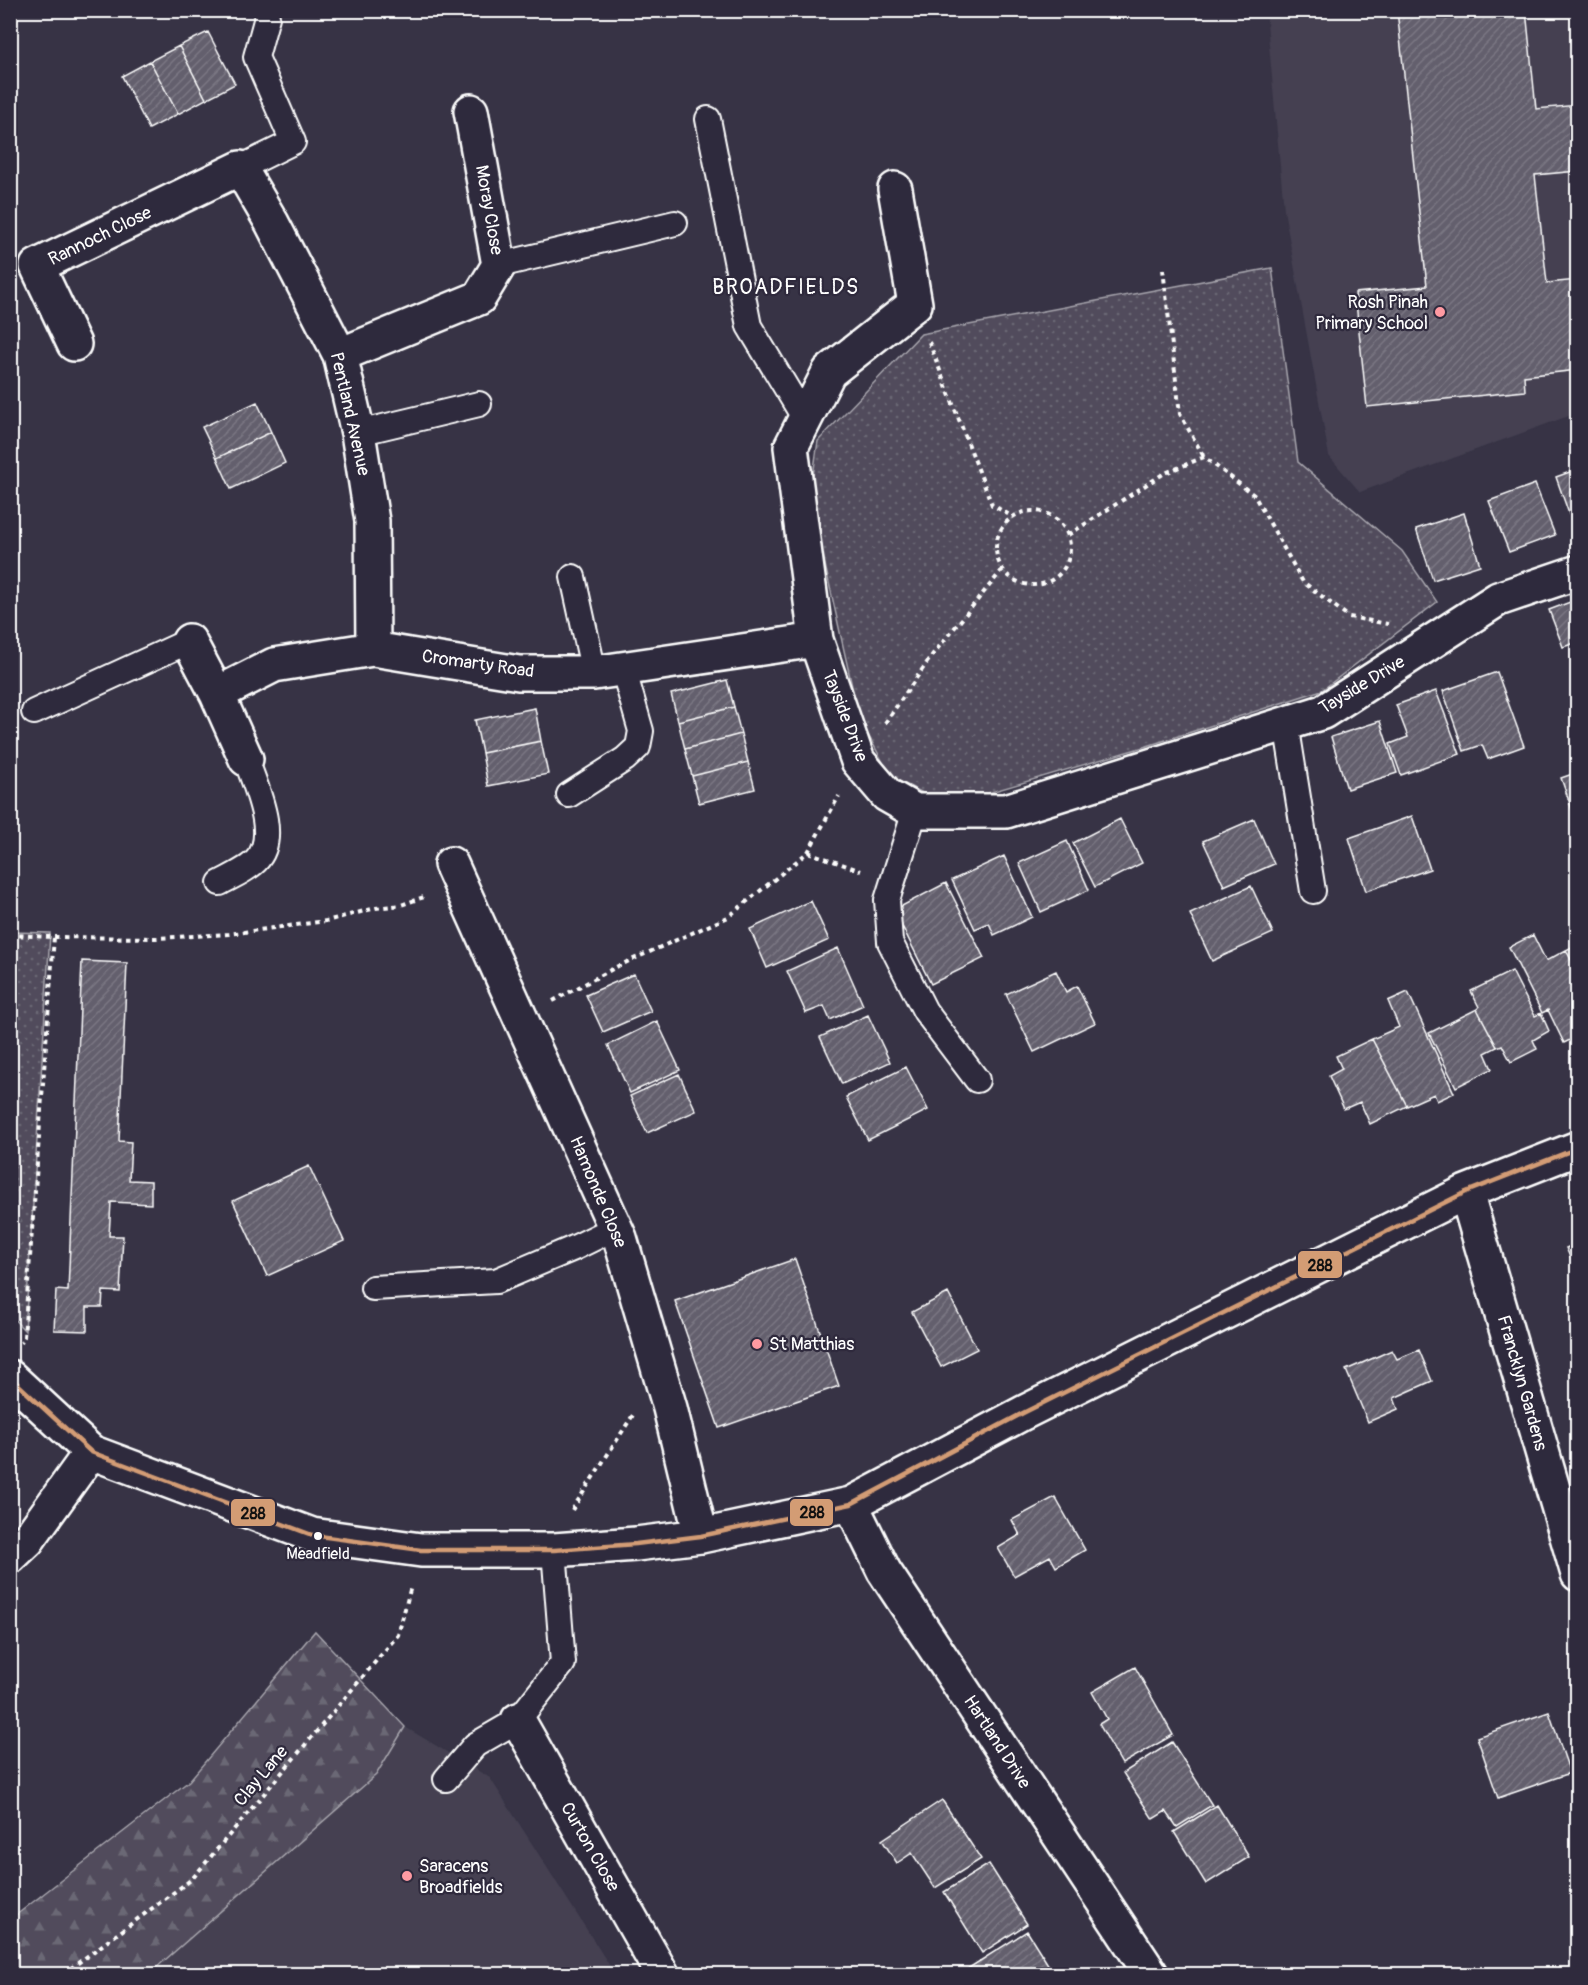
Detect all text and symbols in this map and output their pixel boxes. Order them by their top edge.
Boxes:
street label: Moray Close [470,163,508,257]
street label: Rannoch Close [45,201,156,271]
district label: BROADFIELDS [712,274,860,301]
place label: Rosh Pinah Primary School [1315,291,1428,335]
marker: Rosh Pinah Primary School [1433,305,1447,319]
street label: Pentland Avenue [325,350,375,478]
street label: Cromarty Road [420,645,536,683]
street label: Tayside Drive [1315,650,1409,720]
street label: Tayside Drive [817,667,873,765]
street label: Hamonde Close [564,1133,632,1251]
line badge: 288 [1297,1250,1343,1279]
text: 288 [1307,1256,1333,1276]
street label: Francklyn Gardens [1492,1313,1552,1453]
place label: St Matthias [769,1333,854,1356]
marker: St Matthias [750,1337,764,1351]
line badge: 288 [230,1498,276,1527]
line badge: 288 [789,1498,834,1527]
text: 288 [799,1503,825,1523]
text: 288 [240,1504,266,1524]
marker: Meadfield [312,1530,324,1542]
place label: Meadfield [286,1544,350,1564]
street label: Hartland Drive [958,1691,1036,1793]
street label: Clay Lane [229,1741,293,1811]
street label: Curton Close [555,1798,625,1896]
place label: Saracens Broadfields [419,1855,503,1899]
marker: Saracens Broadfields [400,1869,414,1883]

